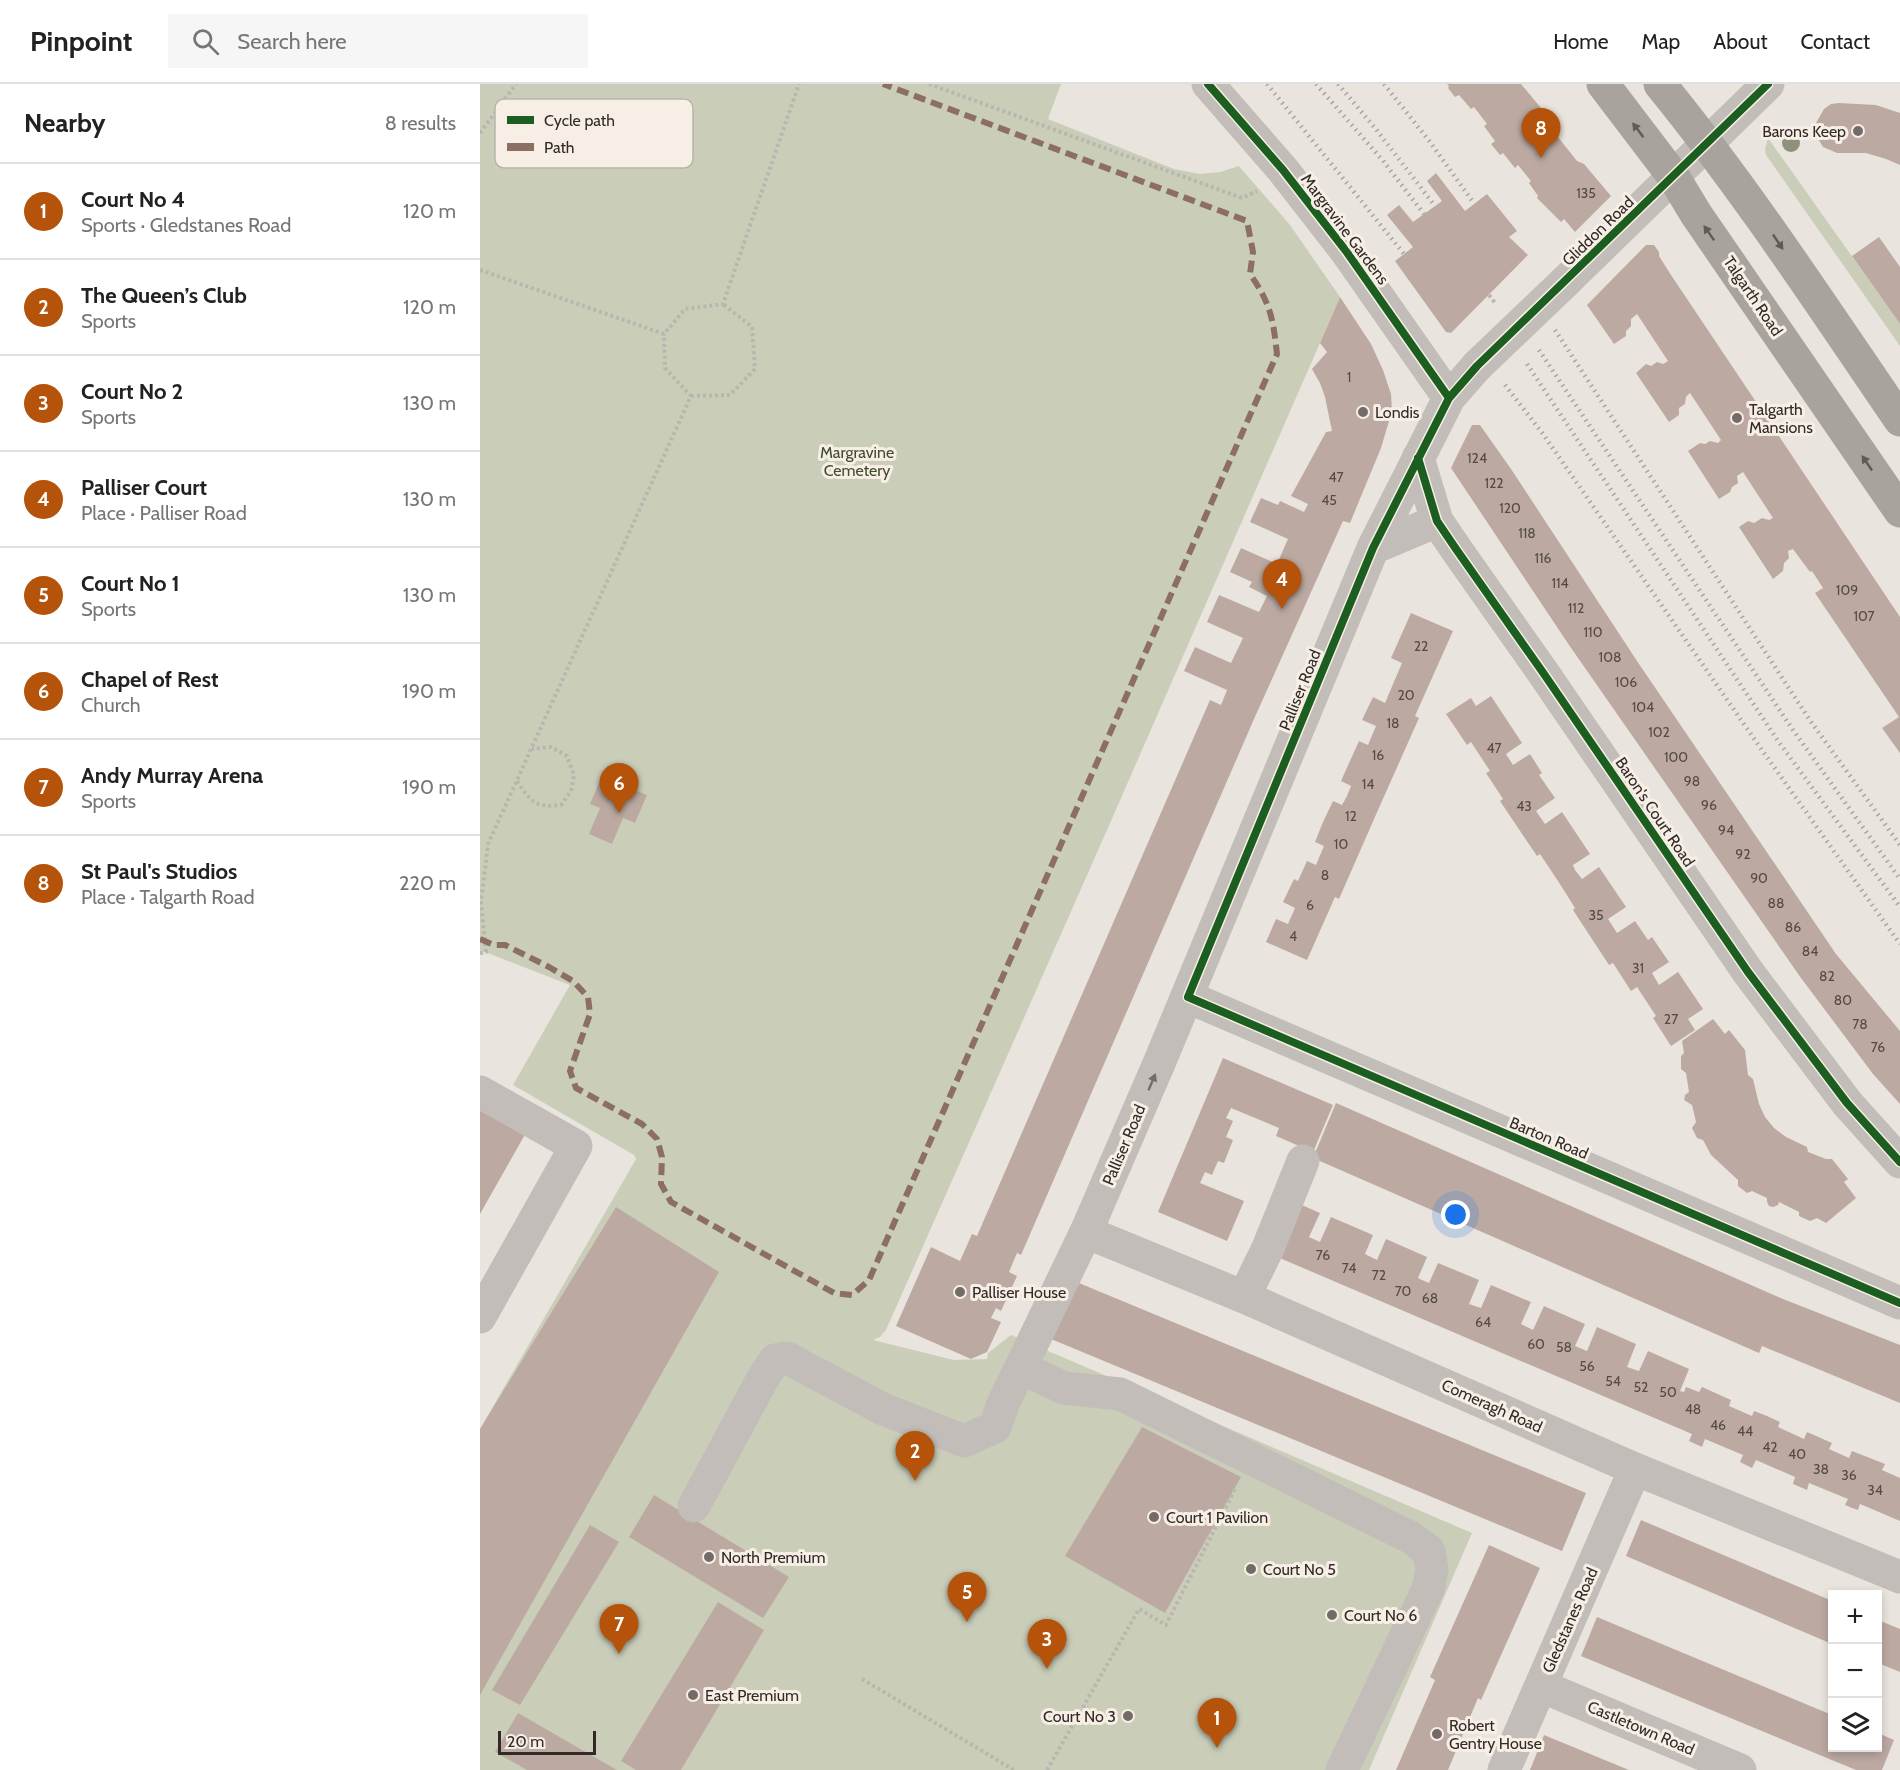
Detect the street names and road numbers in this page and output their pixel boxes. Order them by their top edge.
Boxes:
street label: Margravine Gardens [1297,170,1393,288]
street label: Gliddon Road [1558,192,1638,270]
street label: Talgarth Road [1719,253,1787,339]
street label: Palliser Road [1275,647,1325,733]
street label: Baron's Court Road [1611,754,1699,870]
street label: Palliser Road [1099,1102,1149,1188]
street label: Barton Road [1507,1113,1591,1163]
street label: Comeragh Road [1439,1375,1545,1437]
street label: Gledstanes Road [1538,1564,1602,1676]
street label: Castletown Road [1585,1697,1697,1759]

